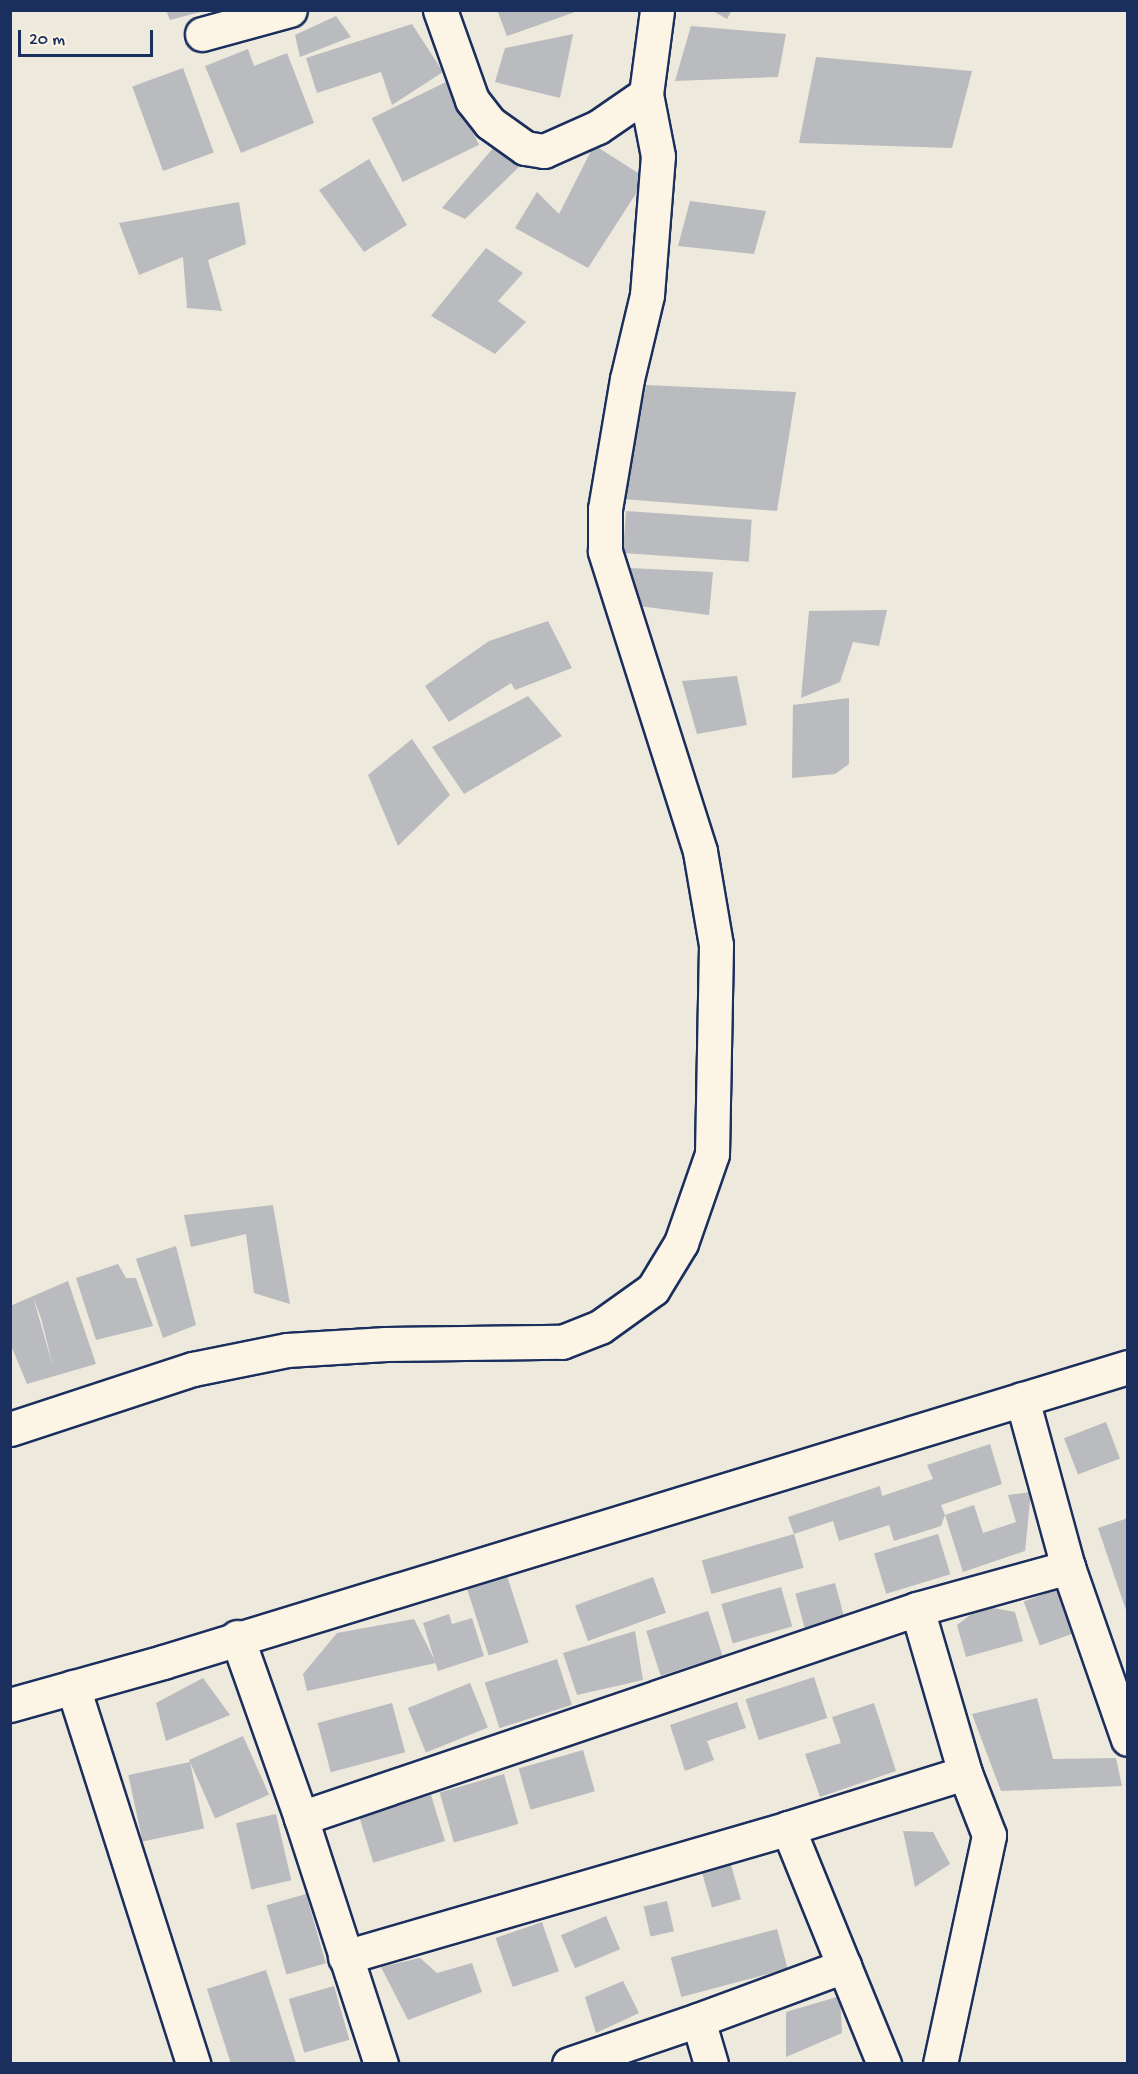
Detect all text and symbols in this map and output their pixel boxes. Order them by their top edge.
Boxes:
scale bar [21,18,156,56]
text: 20 m [29,30,65,51]

